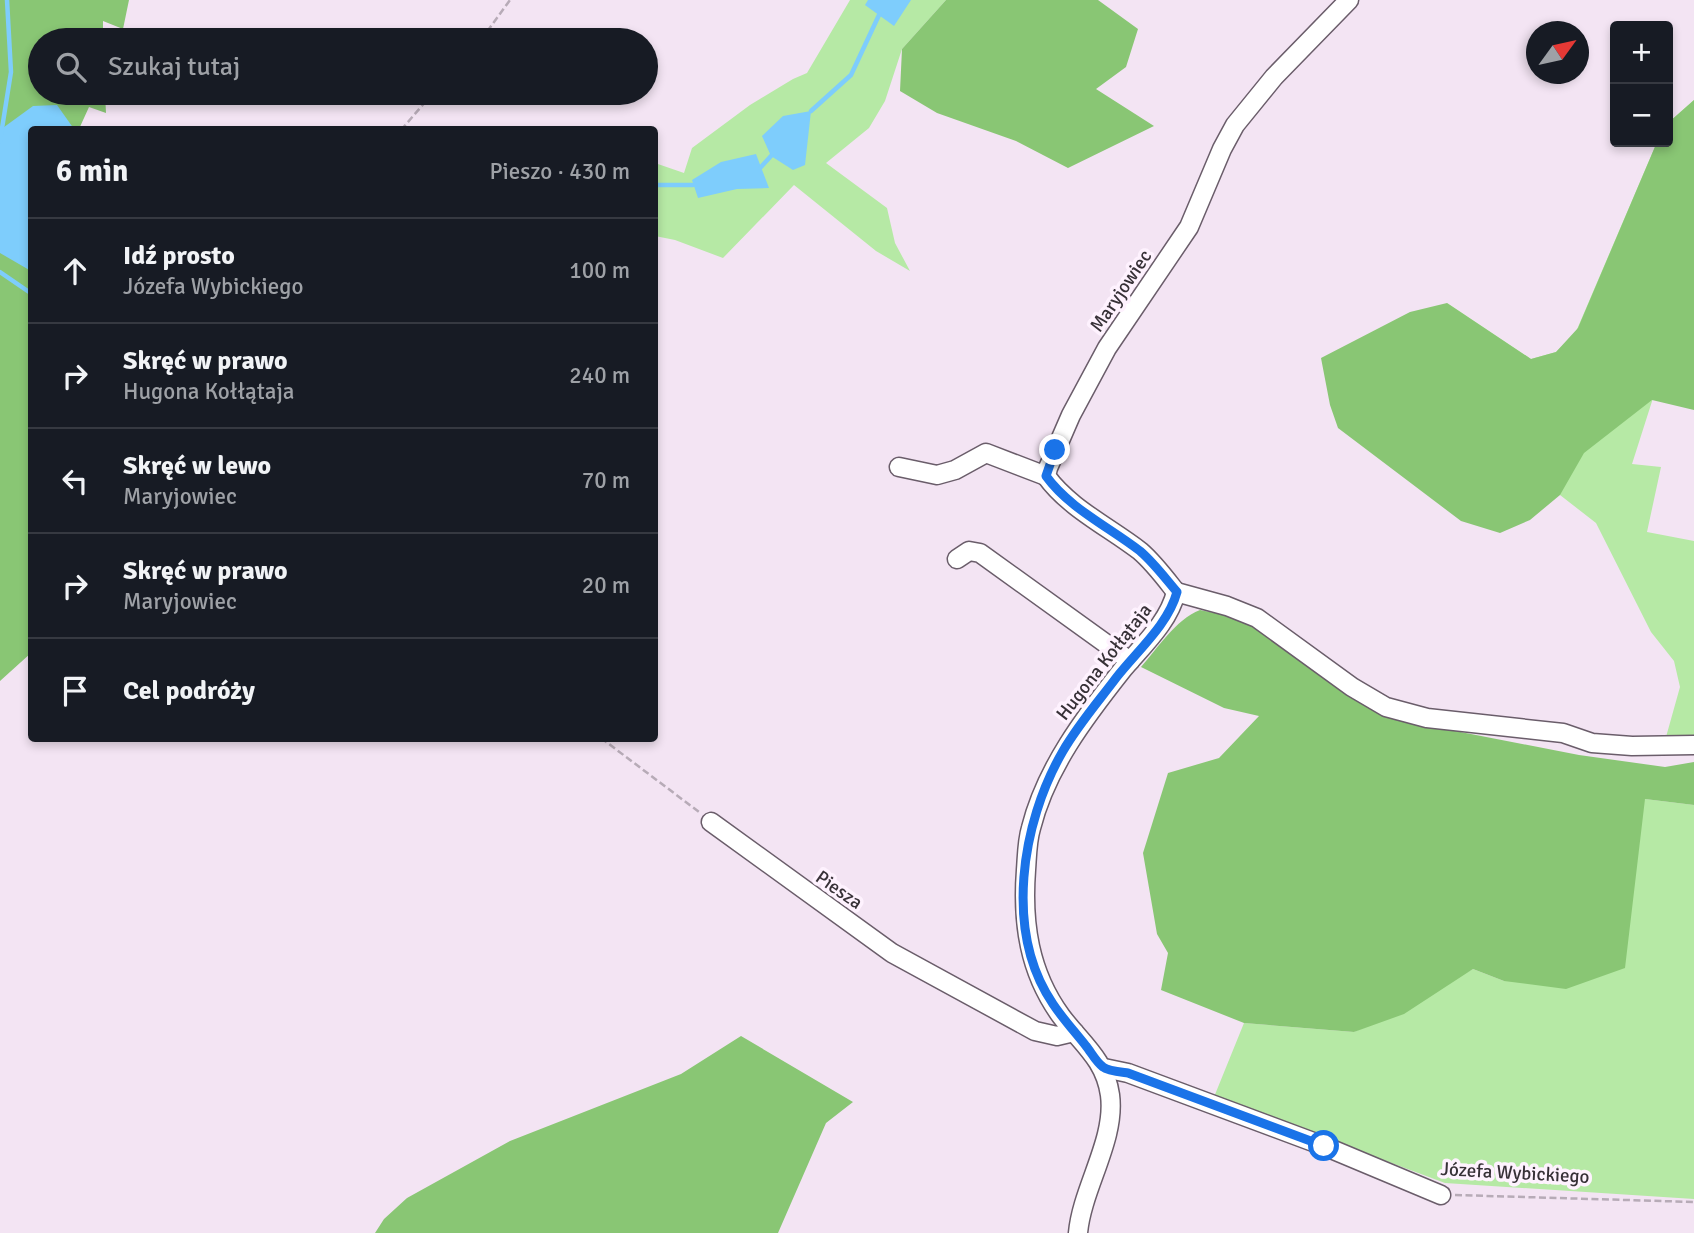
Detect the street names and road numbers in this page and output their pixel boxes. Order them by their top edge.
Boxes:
street label: Maryjowiec [1085,245,1157,337]
street label: Hugona Kołłątaja [1051,599,1157,725]
street label: Piesza [811,865,867,915]
street label: Józefa Wybickiego [1440,1157,1590,1189]

